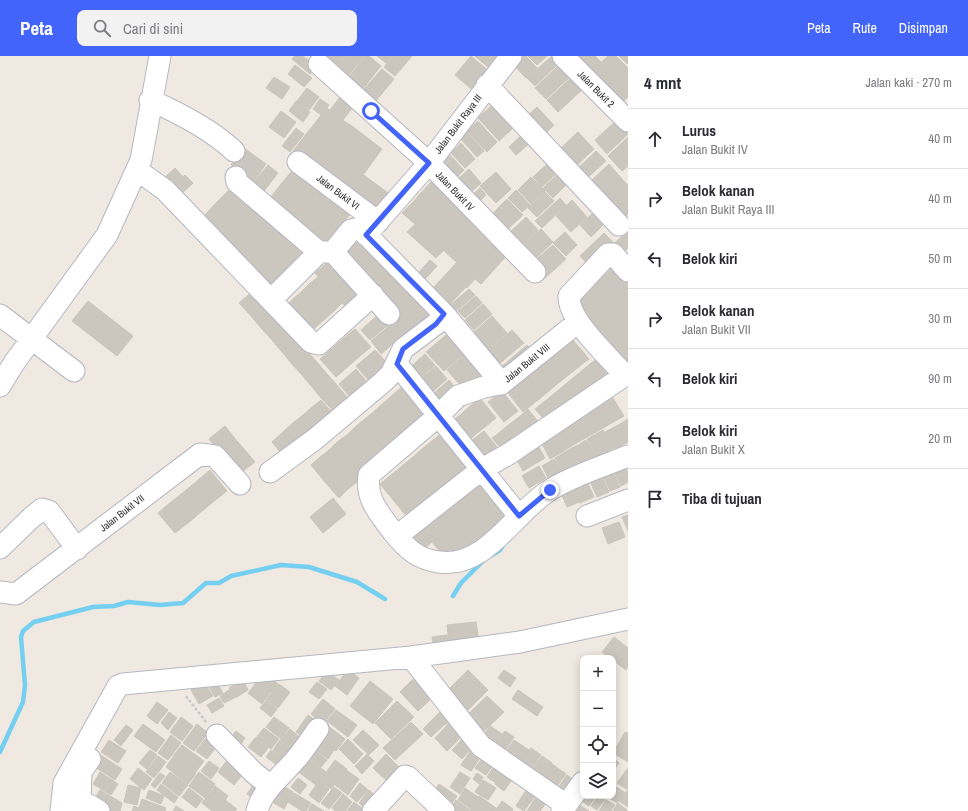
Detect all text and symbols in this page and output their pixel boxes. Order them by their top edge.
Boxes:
search box [77,10,357,46]
text: Peta [20,15,53,41]
icon: search [91,17,113,39]
text: Cari di sini [123,18,183,39]
text: Peta [807,19,831,37]
text: Rute [853,19,877,37]
text: Disimpan [899,19,948,37]
street label: Jalan Bukit 2 [575,68,618,111]
text: 4 mnt [644,71,681,94]
text: Jalan kaki · 270 m [865,74,952,91]
street label: Jalan Bukit Raya III [431,92,485,156]
route start [362,102,380,120]
text: Lurus [682,120,716,141]
icon: ahead [644,128,666,150]
text: 40 m [928,130,952,147]
text: Jalan Bukit IV [682,141,748,158]
street label: Jalan Bukit IV [433,168,478,214]
street label: Jalan Bukit VI [314,172,362,212]
text: Belok kanan [682,180,754,201]
icon: right [644,188,666,210]
text: 40 m [928,190,952,207]
text: Jalan Bukit Raya III [682,201,774,218]
icon: left [644,248,666,270]
text: Belok kiri [682,248,737,269]
text: 50 m [928,250,952,267]
text: Belok kanan [682,300,754,321]
icon: right [644,308,666,330]
text: 30 m [928,310,952,327]
text: Jalan Bukit VII [682,321,751,338]
street label: Jalan Bukit VIII [501,341,553,385]
icon: left [644,368,666,390]
text: Belok kiri [682,368,737,389]
text: 90 m [928,370,952,387]
text: Belok kiri [682,420,737,441]
icon: left [644,428,666,450]
text: 20 m [928,430,952,447]
text: Jalan Bukit X [682,441,745,458]
route end [541,481,559,499]
icon: arrive [644,488,666,510]
text: Tiba di tujuan [682,488,762,509]
street label: Jalan Bukit VII [97,492,147,534]
map controls [580,655,616,799]
button: + [580,655,616,691]
button: − [580,691,616,727]
button: locate [580,727,616,763]
button: layers [580,763,616,799]

